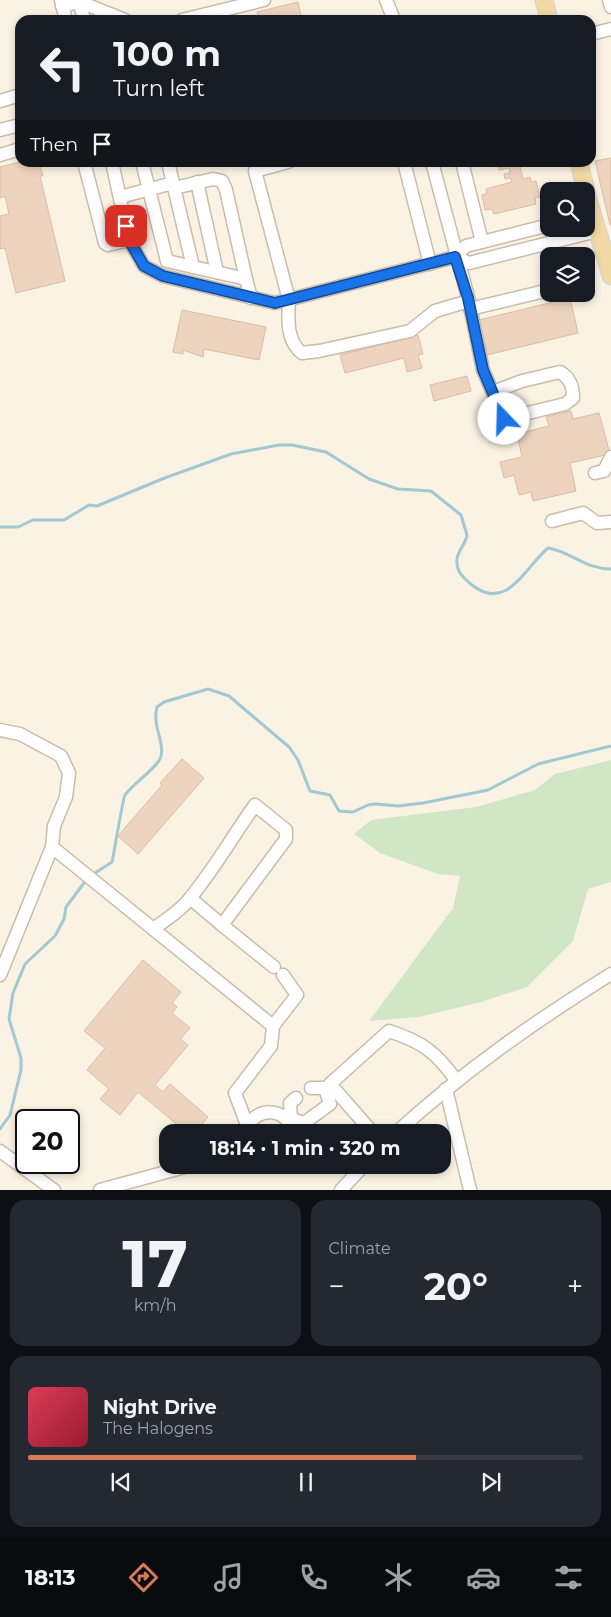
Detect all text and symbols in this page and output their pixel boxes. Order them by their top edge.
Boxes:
text: 100 m [113,32,221,75]
icon: left [30,35,95,100]
text: Turn left [113,75,205,102]
icon: arrive [88,130,116,158]
text: Then [30,133,78,156]
map controls [540,182,595,302]
button: search [540,182,595,237]
pin [105,205,147,247]
icon: arrive [112,212,140,240]
button: layers [540,247,595,302]
position arrow [477,392,529,444]
speed limit sign: 20 [15,1109,80,1174]
text: 18:14 · 1 min · 320 m [210,1137,400,1160]
text: 17 [122,1224,188,1303]
text: Climate [329,1239,391,1258]
text: 20° [424,1263,488,1310]
text: − [329,1269,345,1303]
text: + [567,1269,583,1303]
text: km/h [134,1296,177,1315]
text: Night Drive [103,1396,217,1419]
text: The Halogens [103,1419,213,1438]
icon: previous [107,1468,135,1496]
icon: pause [292,1468,320,1496]
icon: next [477,1468,505,1496]
icon: directions [126,1560,161,1595]
icon: music [211,1560,246,1595]
icon: phone [296,1560,331,1595]
icon: climate [381,1560,416,1595]
icon: car [466,1560,501,1595]
icon: filters [551,1560,586,1595]
text: 18:13 [25,1564,76,1591]

